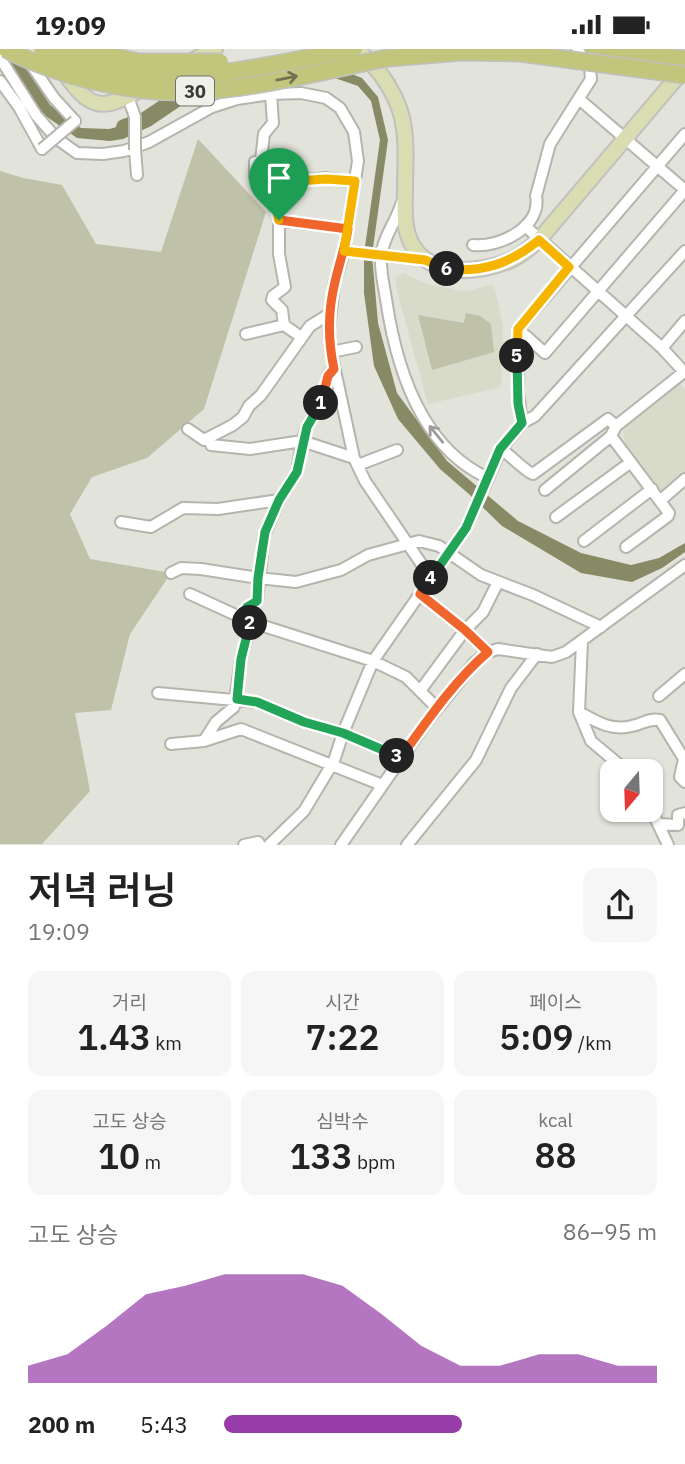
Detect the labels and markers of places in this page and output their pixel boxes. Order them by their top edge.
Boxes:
pin [249,148,309,220]
pin: 6 [430,251,464,287]
pin: 5 [500,339,534,373]
pin: 1 [304,385,338,421]
pin: 4 [414,561,448,595]
pin: 2 [232,605,268,641]
pin: 3 [380,739,414,773]

